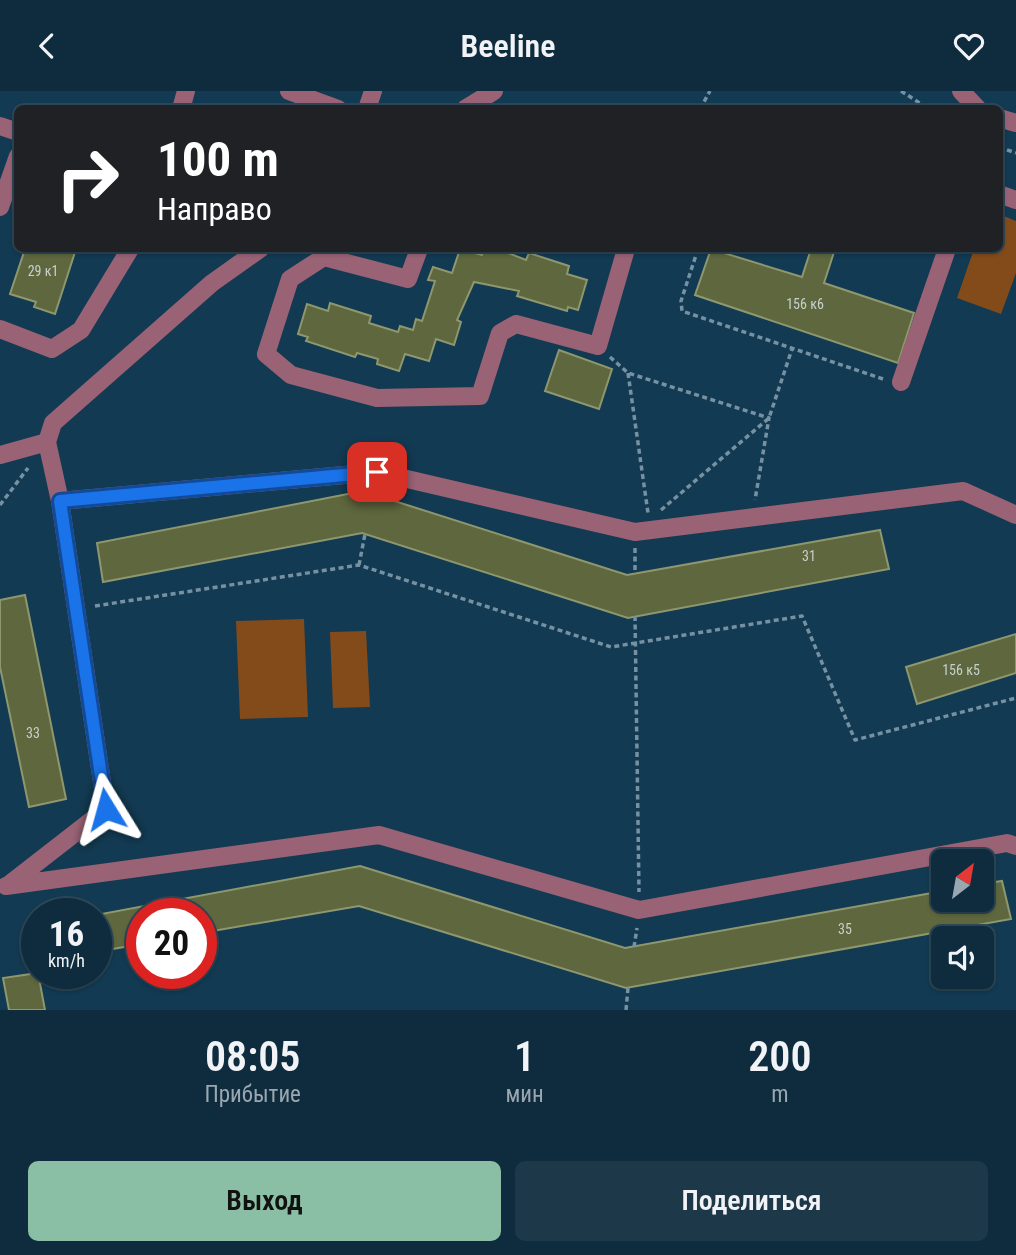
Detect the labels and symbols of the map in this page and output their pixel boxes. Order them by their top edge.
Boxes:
house number: 29 к1 [28,263,58,279]
house number: 156 к6 [786,296,824,312]
pin [347,442,407,502]
house number: 31 [802,548,816,564]
house number: 156 к5 [942,662,980,678]
house number: 33 [26,725,40,741]
position arrow [69,772,143,846]
north arrow [931,849,994,912]
speed limit sign: 20 [126,898,217,989]
house number: 35 [838,921,852,937]

